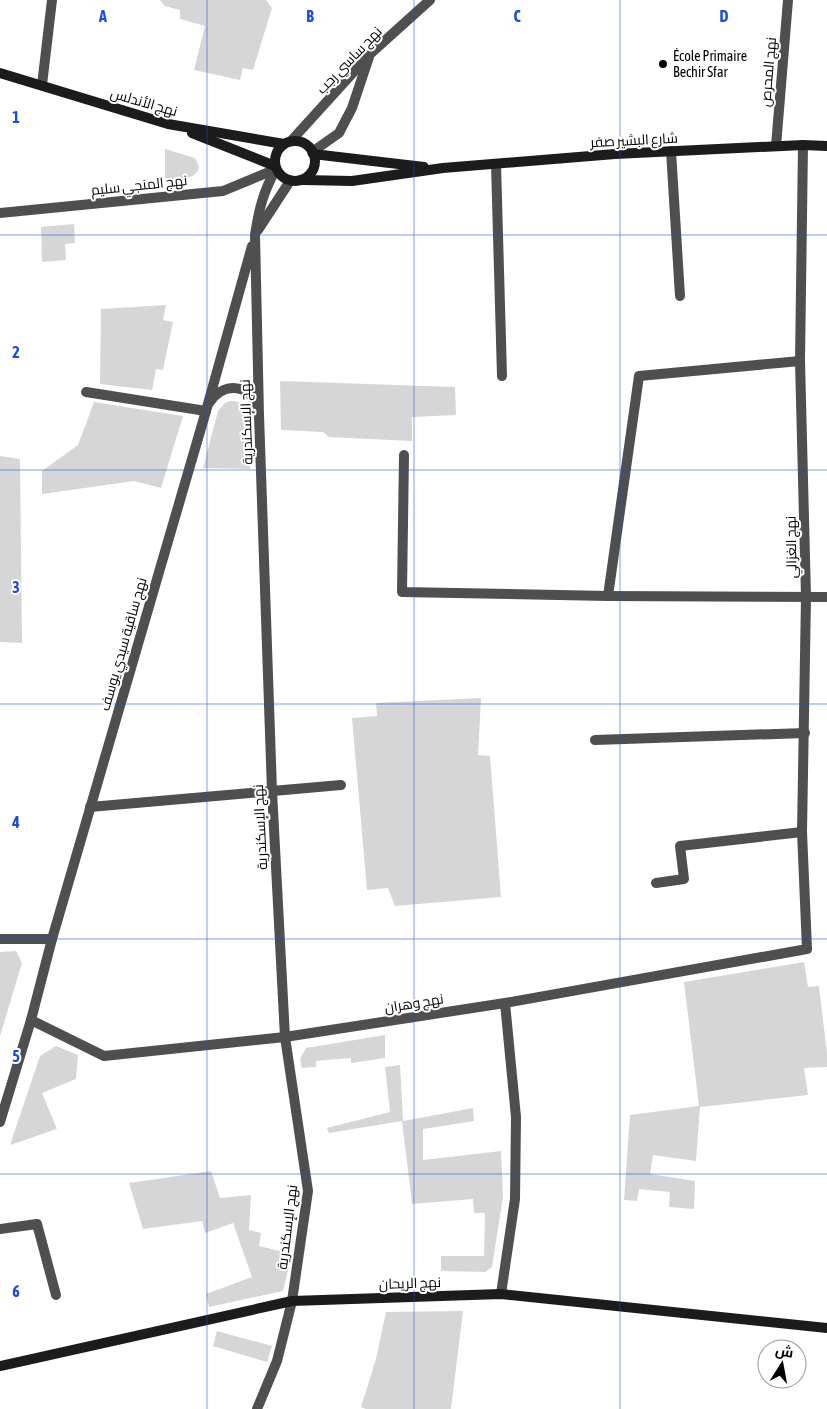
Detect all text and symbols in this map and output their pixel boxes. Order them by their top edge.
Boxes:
text: A [98,7,107,25]
text: B [306,7,314,25]
text: C [513,7,521,25]
text: D [720,7,729,25]
street label: نهج ساسي رجب [313,23,387,99]
street label: نهج المحرص [757,36,780,108]
place label: École Primaire Bechir Sfar [673,48,747,80]
marker: École Primaire Bechir Sfar [657,58,669,70]
street label: نهج الأندلس [108,85,179,120]
text: 1 [12,108,20,126]
street label: شارع البشير صفر [589,130,678,151]
street label: نهج المنجي سليم [90,172,188,202]
text: 2 [12,343,20,361]
street label: نهج الإسكندرية [237,379,256,465]
street label: نهج الغزالي [782,516,804,578]
street label: نهج ساقية سيدي يوسف [96,576,154,714]
text: 3 [12,578,20,596]
street label: نهج الإسكندرية [250,784,271,870]
text: 4 [11,813,20,831]
street label: نهج وهران [383,990,445,1017]
text: 5 [12,1047,20,1065]
street label: نهج الإسكندرية [274,1184,301,1271]
street label: نهج الريحان [379,1274,441,1293]
text: 6 [12,1282,20,1300]
north arrow [757,1339,807,1389]
text: ش [774,1342,795,1362]

